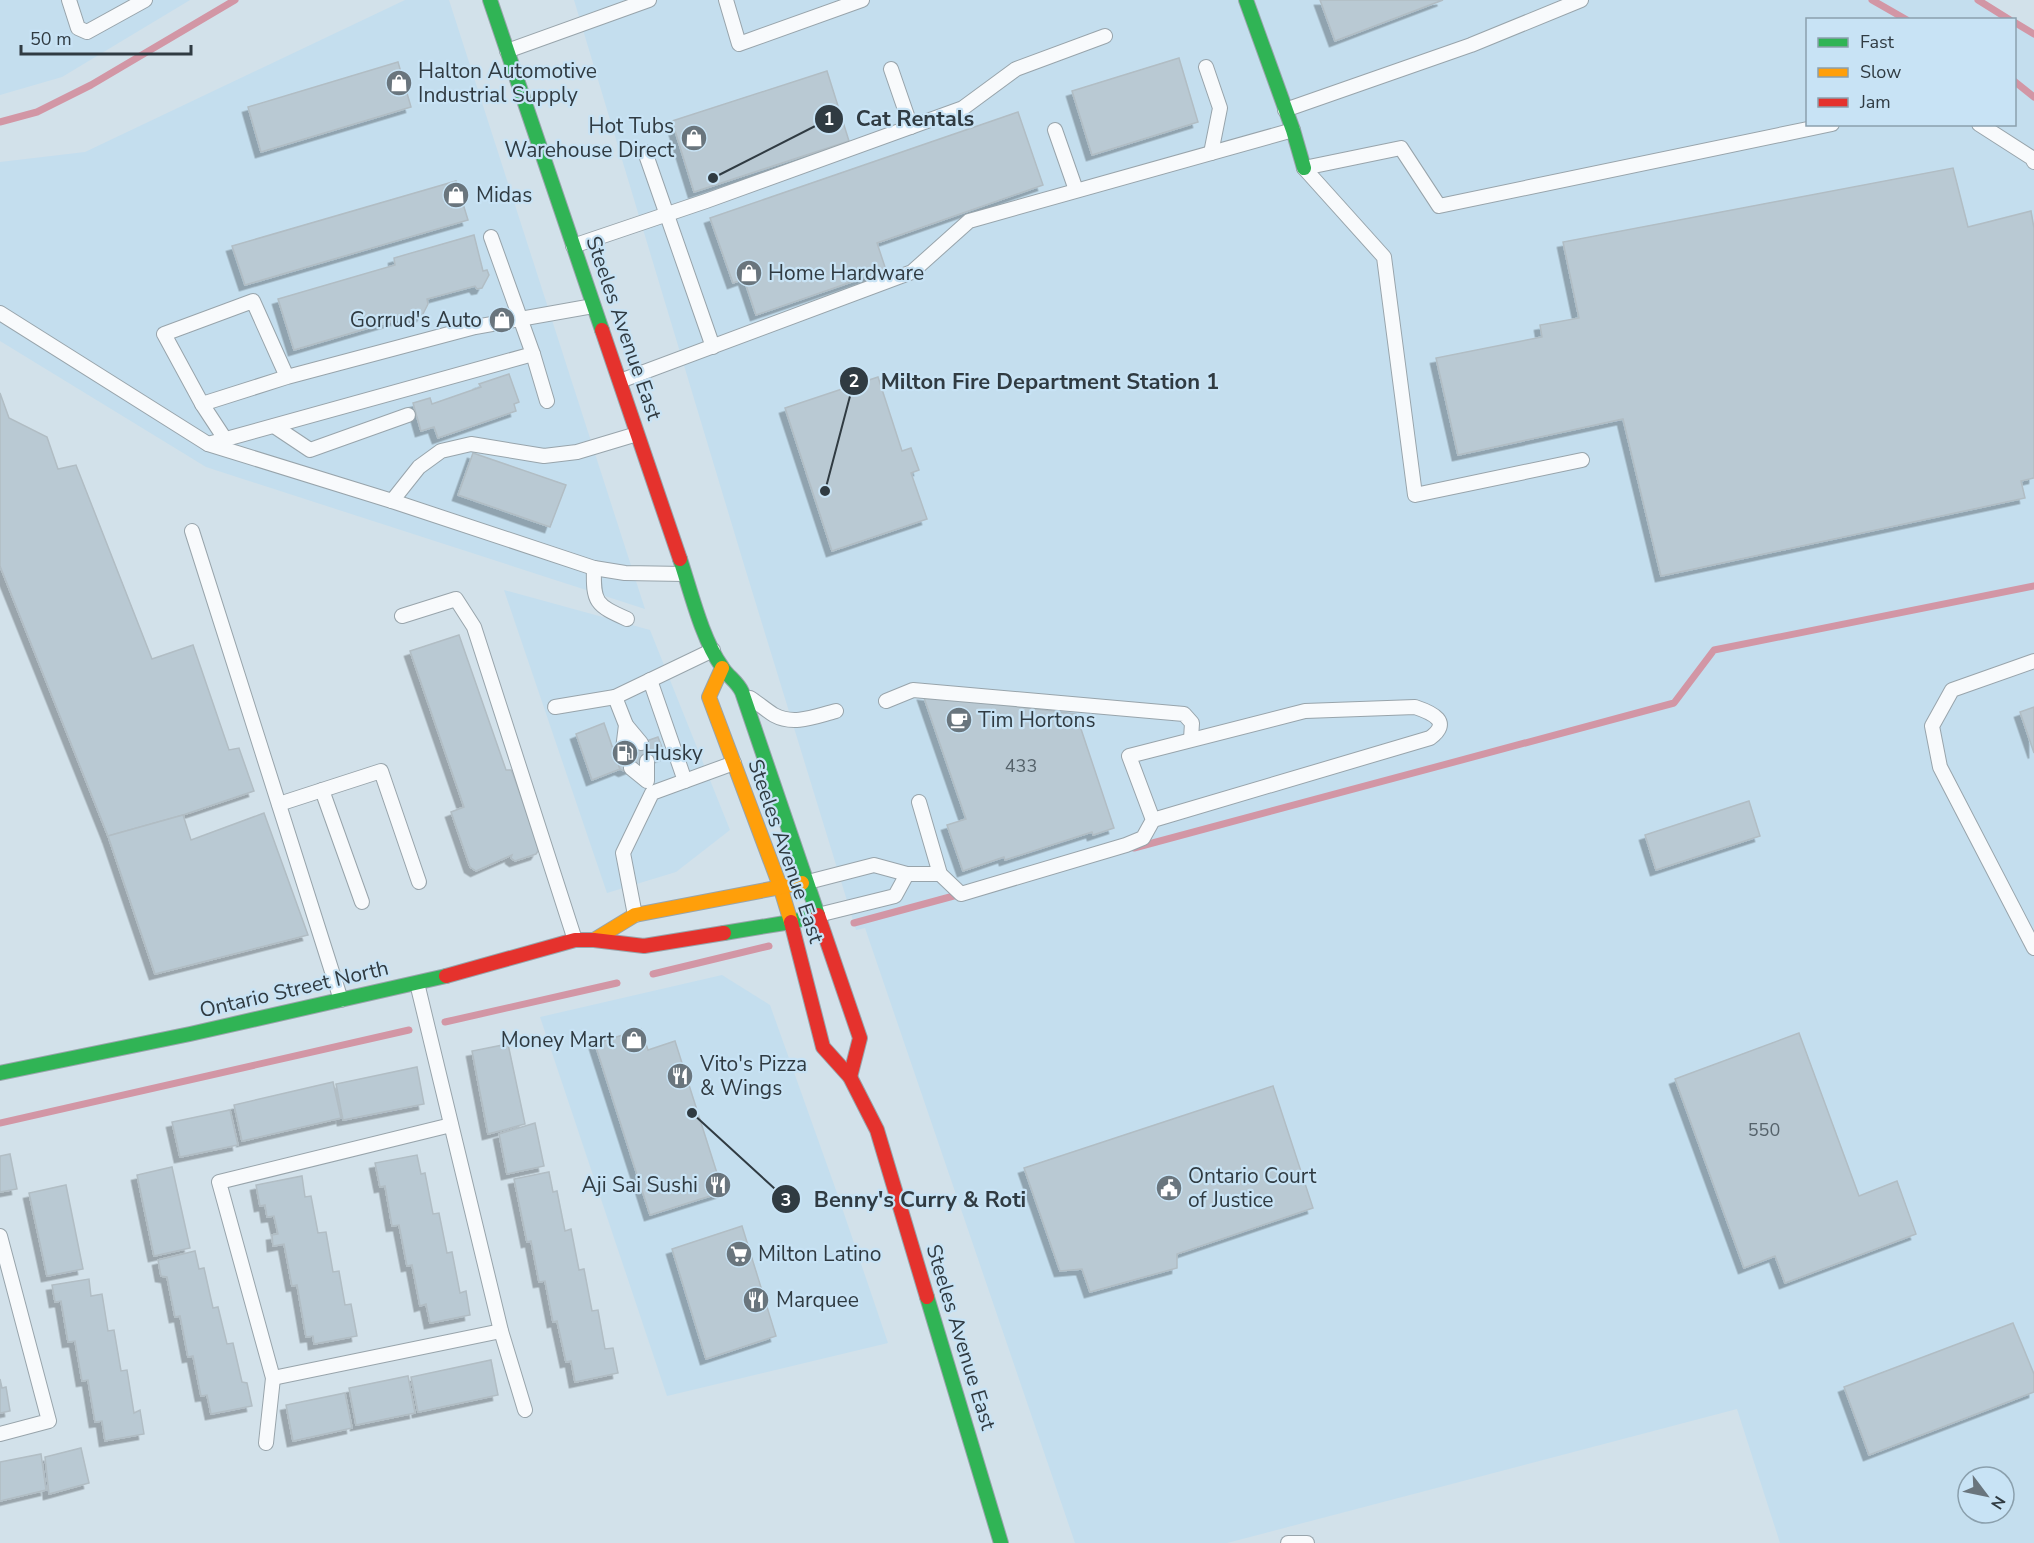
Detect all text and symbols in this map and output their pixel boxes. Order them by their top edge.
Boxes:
scale bar [21,18,190,56]
legend [1806,18,2016,126]
text: 50 m [30,27,72,51]
text: Fast [1860,30,1895,54]
place label: Halton Automotive Industrial Supply [418,57,597,109]
text: Slow [1860,60,1901,84]
shop icon: Halton Automotive Industrial Supply [384,68,414,98]
text: Jam [1859,90,1891,114]
callout: Cat Rentals [814,99,987,139]
text: Cat Rentals [856,104,974,134]
text: 1 [824,107,834,131]
place label: Hot Tubs Warehouse Direct [504,112,675,164]
shop icon: Hot Tubs Warehouse Direct [679,123,709,153]
shop icon: Midas [441,180,471,210]
place label: Midas [476,181,532,209]
street label: Steeles Avenue East [579,232,669,424]
shop icon: Home Hardware [734,258,764,288]
place label: Home Hardware [768,259,924,287]
shop icon: Gorrud's Auto [487,305,517,335]
place label: Gorrud's Auto [350,306,482,334]
callout: Milton Fire Department Station 1 [839,361,1231,401]
text: Milton Fire Department Station 1 [881,367,1219,397]
text: 2 [849,369,859,393]
cafe icon: Tim Hortons [944,705,974,735]
place label: Tim Hortons [978,706,1096,734]
fuel station icon: Husky [610,738,640,768]
place label: Husky [644,739,703,767]
house number: 433 [1005,754,1037,778]
street label: Steeles Avenue East [741,755,831,947]
street label: Ontario Street North [197,954,391,1024]
shop icon: Money Mart [619,1025,649,1055]
place label: Money Mart [501,1026,615,1054]
place label: Vito's Pizza & Wings [699,1050,807,1102]
restaurant icon: Vito's Pizza & Wings [665,1061,695,1091]
house number: 550 [1748,1118,1780,1142]
place label: Ontario Court of Justice [1188,1162,1317,1214]
restaurant icon: Aji Sai Sushi [703,1170,733,1200]
place label: Aji Sai Sushi [582,1171,698,1199]
public building icon: Ontario Court of Justice [1154,1173,1184,1203]
callout: Benny's Curry & Roti [771,1179,1038,1219]
text: Benny's Curry & Roti [814,1185,1026,1215]
text: 3 [781,1188,791,1212]
supermarket icon: Milton Latino [724,1239,754,1269]
place label: Milton Latino [758,1240,881,1268]
street label: Steeles Avenue East [919,1241,1003,1434]
restaurant icon: Marquee [741,1285,771,1315]
place label: Marquee [776,1286,859,1314]
north arrow [1956,1465,2016,1525]
text: N [1985,1492,2010,1513]

